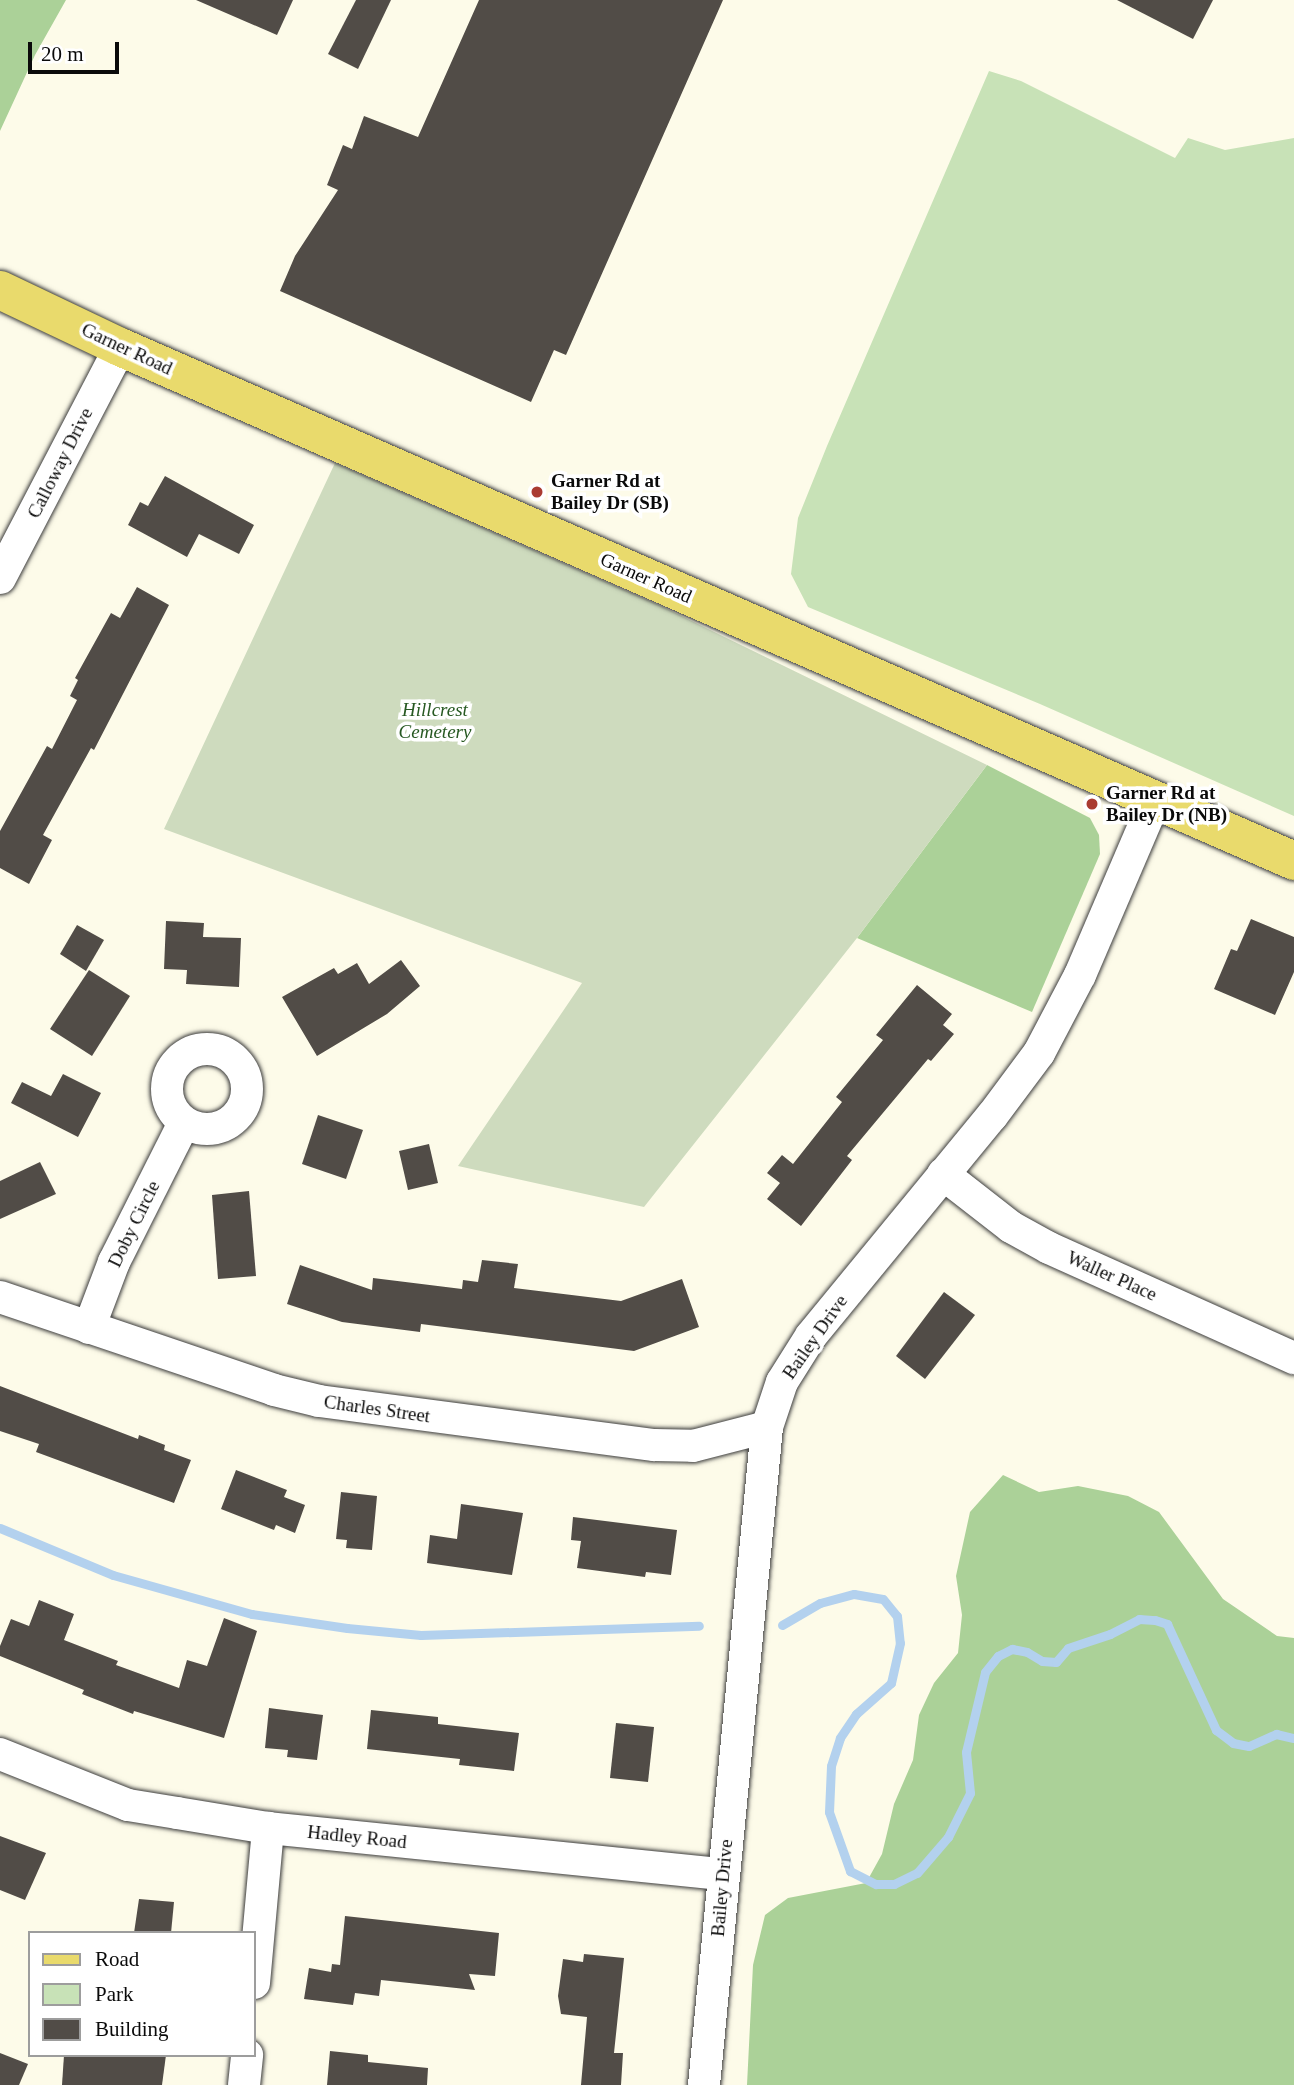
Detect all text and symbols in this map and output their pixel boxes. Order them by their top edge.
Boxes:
scale bar [32,28,122,72]
text: 20 m [41,42,84,66]
street label: Garner Road [78,318,176,380]
street label: Calloway Drive [22,404,98,522]
place label: Garner Rd at Bailey Dr (SB) [551,470,669,514]
marker: Garner Rd at Bailey Dr (SB) [529,484,545,500]
street label: Garner Road [597,548,695,608]
park label: Hillcrest Cemetery [399,699,471,743]
place label: Garner Rd at Bailey Dr (NB) [1106,782,1227,826]
marker: Garner Rd at Bailey Dr (NB) [1084,796,1100,812]
street label: Doby Circle [103,1177,165,1271]
street label: Waller Place [1063,1246,1161,1306]
street label: Bailey Drive [778,1290,852,1384]
street label: Charles Street [322,1390,432,1428]
street label: Hadley Road [306,1820,408,1854]
street label: Bailey Drive [706,1838,738,1938]
legend [28,1931,256,2057]
text: Road [95,1947,139,1971]
text: Park [95,1982,134,2006]
text: Building [95,2017,169,2041]

